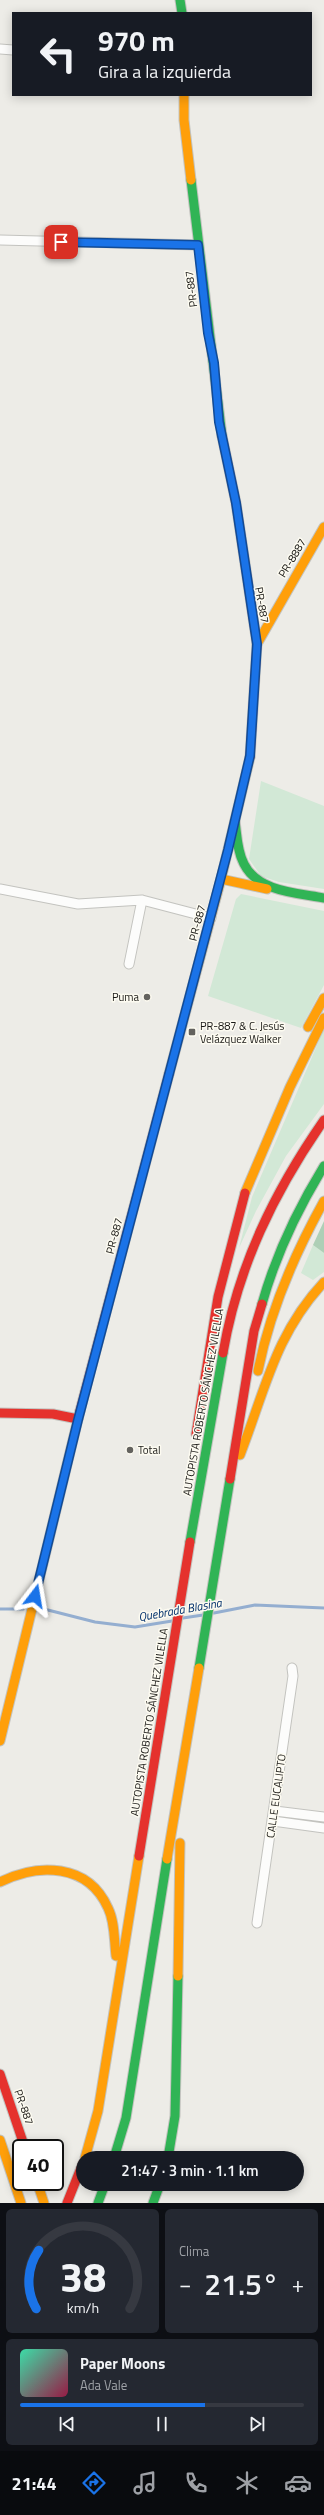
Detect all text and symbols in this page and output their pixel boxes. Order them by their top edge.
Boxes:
text: 970 m [98,19,175,62]
icon: left [32,28,84,80]
text: Gira a la izquierda [98,58,231,85]
pin [44,225,78,259]
icon: arrive [50,231,72,253]
street label: PR-887 [181,270,201,308]
street label: PR-8887 [274,536,310,580]
street label: PR-887 [251,586,273,624]
street label: PR-887 [185,903,209,943]
place label: Puma [112,989,139,1005]
marker: Puma [142,992,152,1002]
place label: PR-887 & C. Jesús Velázquez Walker [200,1018,284,1047]
marker: PR-887 & C. Jesús Velázquez Walker [187,1027,197,1037]
street label: PR-887 [102,1216,126,1256]
street label: AUTOPISTA ROBERTO SÁNCHEZ VILELLA [179,1307,227,1497]
place label: Total [138,1442,160,1458]
marker: Total [125,1445,135,1455]
position arrow [14,1575,56,1617]
water label: Quebrada Blasina [137,1593,224,1626]
street label: AUTOPISTA ROBERTO SÁNCHEZ VILELLA [126,1627,172,1817]
street label: CALLE EUCALIPTO [262,1753,290,1839]
street label: PR-887 [10,2087,38,2127]
speed limit sign: 40 [12,2139,64,2191]
text: 21:47 · 3 min · 1.1 km [121,2159,259,2182]
text: Clima [179,2241,209,2261]
text: 38 [59,2245,106,2308]
text: 21.5° [204,2261,279,2307]
text: − [179,2267,191,2301]
text: + [292,2267,304,2301]
text: km/h [66,2297,99,2319]
text: Paper Moons [80,2352,165,2375]
text: Ada Vale [80,2375,127,2395]
icon: previous [56,2413,78,2435]
icon: pause [151,2413,173,2435]
icon: next [246,2413,268,2435]
icon: directions [80,2469,108,2497]
icon: music [131,2469,159,2497]
icon: phone [182,2469,210,2497]
icon: climate [233,2469,261,2497]
icon: car [284,2469,312,2497]
text: 21:44 [12,2470,57,2497]

